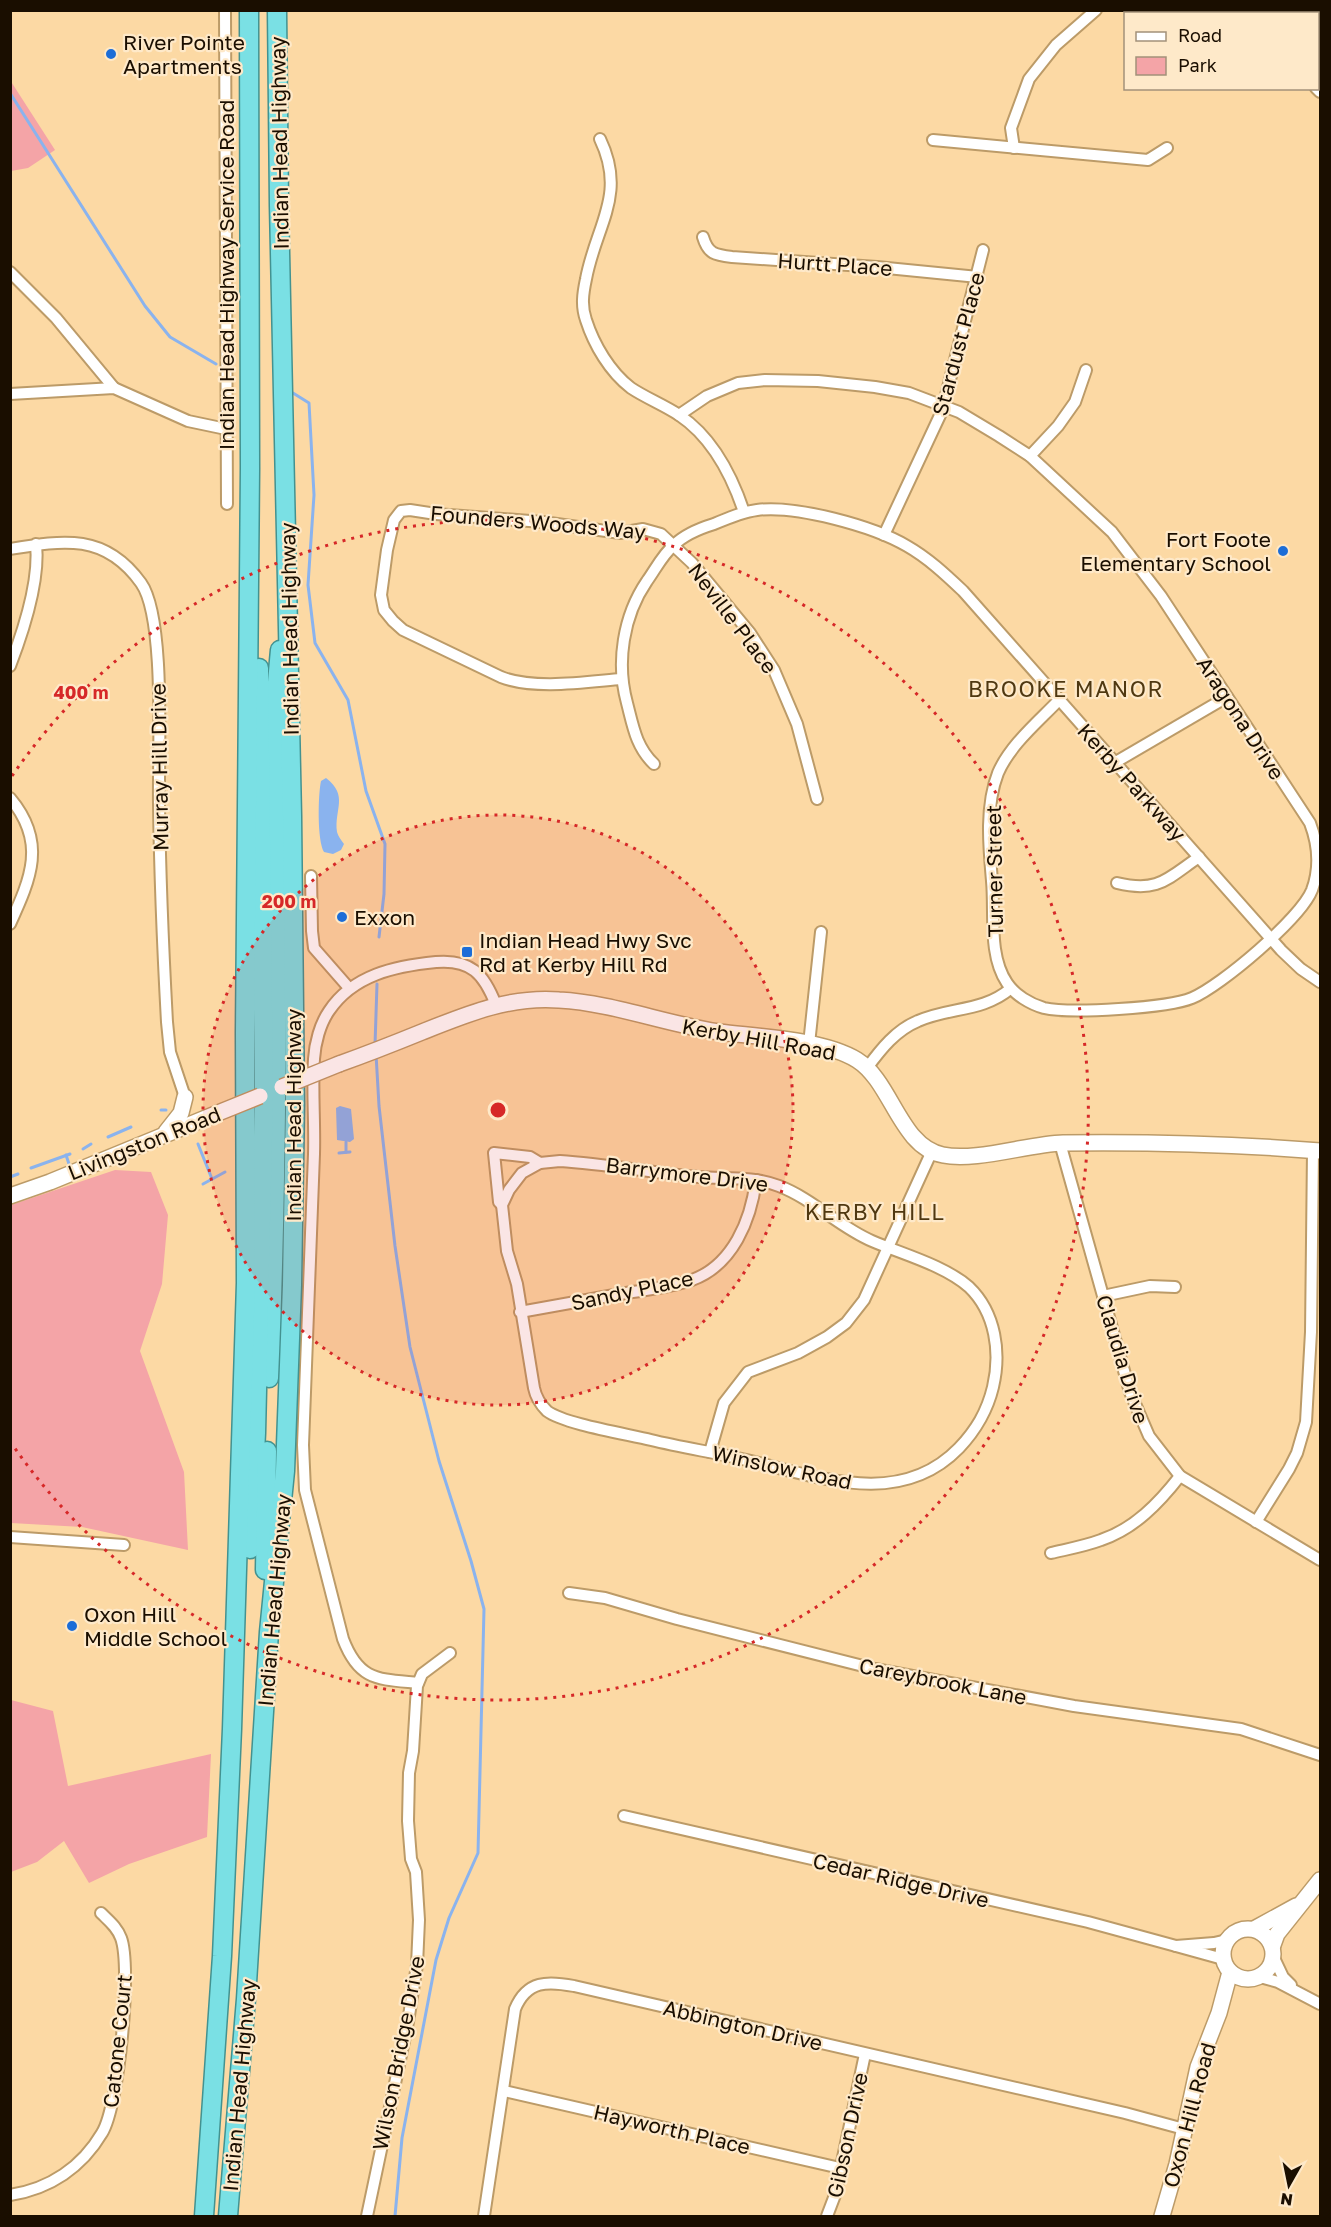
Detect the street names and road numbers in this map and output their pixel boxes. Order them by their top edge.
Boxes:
street label: Indian Head Highway [264,36,294,250]
street label: Indian Head Highway Service Road [213,100,239,450]
street label: Hurtt Place [777,247,893,281]
street label: Stardust Place [926,269,990,419]
street label: Founders Woods Way [429,500,647,544]
street label: Indian Head Highway [274,522,304,736]
street label: Neville Place [683,558,783,678]
street label: Aragona Drive [1192,652,1290,784]
street label: Murray Hill Drive [145,683,173,851]
street label: Kerby Parkway [1072,718,1192,846]
street label: Turner Street [980,804,1008,938]
street label: Indian Head Highway [280,1008,306,1222]
street label: Kerby Hill Road [680,1013,838,1065]
street label: Livingston Road [64,1100,224,1186]
street label: Barrymore Drive [604,1151,770,1197]
street label: Sandy Place [569,1264,695,1316]
street label: Claudia Drive [1091,1291,1155,1427]
street label: Winslow Road [710,1439,854,1495]
street label: Indian Head Highway [252,1492,296,1707]
street label: Careybrook Lane [857,1652,1029,1710]
street label: Cedar Ridge Drive [810,1847,992,1913]
street label: Wilson Bridge Drive [366,1954,430,2152]
street label: Catone Court [97,1973,137,2109]
street label: Indian Head Highway [217,1977,261,2192]
street label: Abbington Drive [661,1994,825,2056]
street label: Oxon Hill Road [1157,2040,1221,2190]
street label: Gibson Drive [821,2070,873,2200]
street label: Hayworth Place [591,2098,753,2160]

